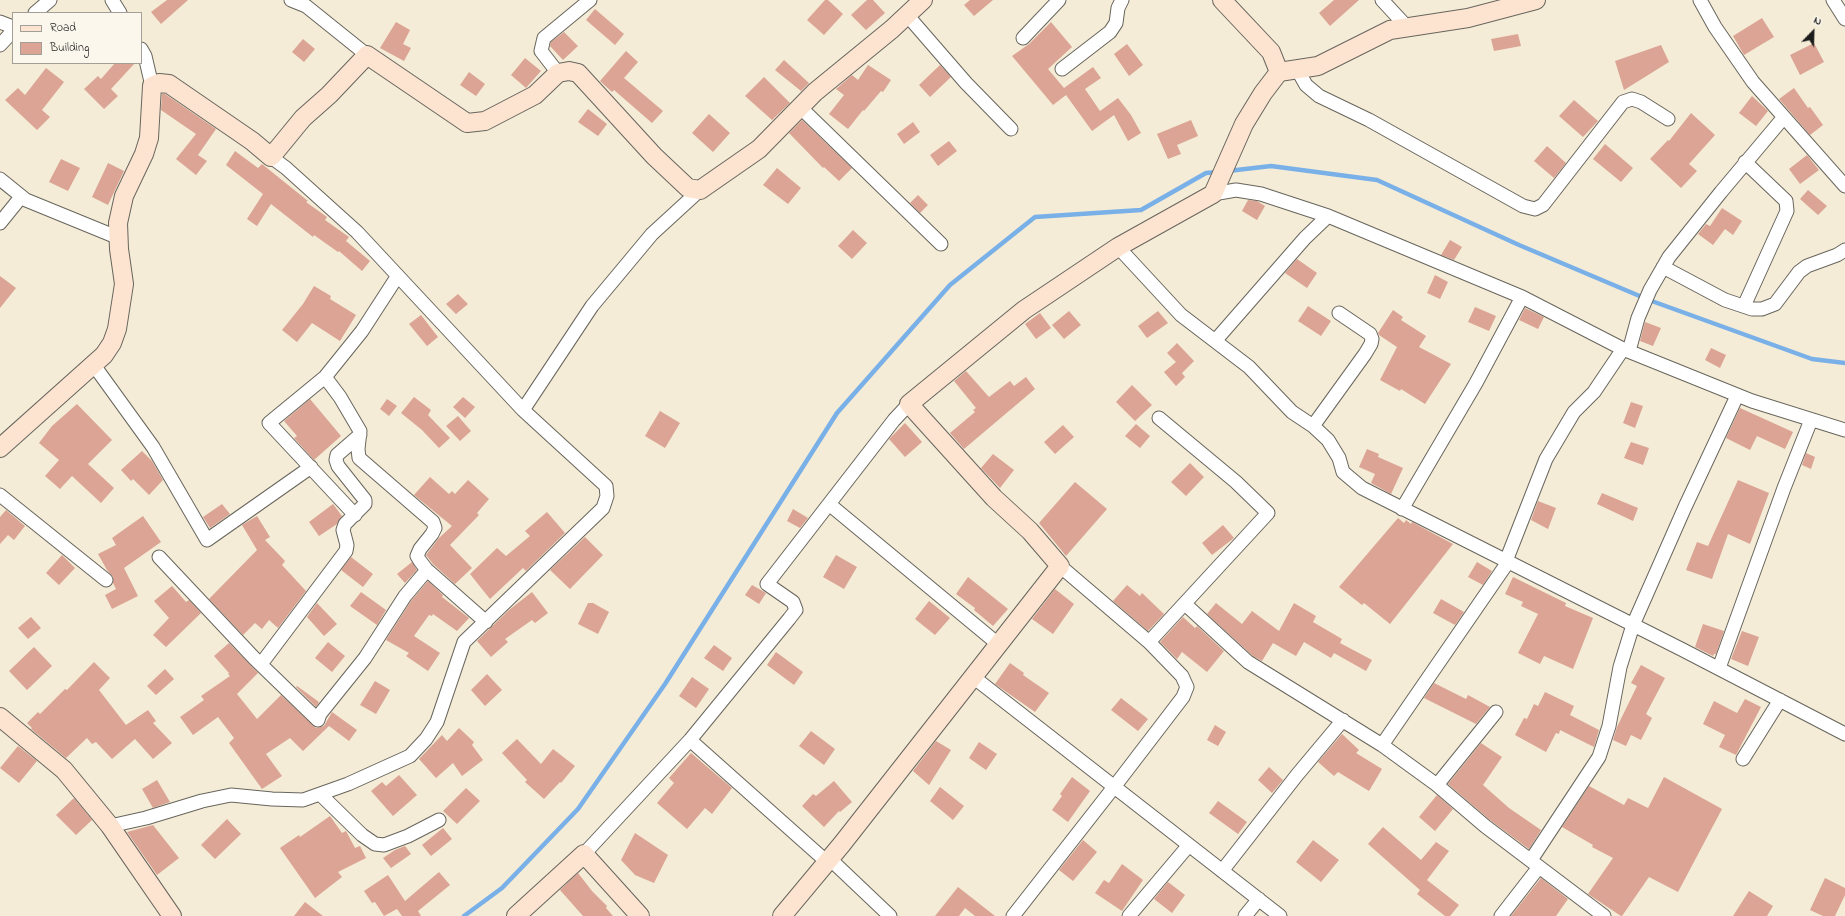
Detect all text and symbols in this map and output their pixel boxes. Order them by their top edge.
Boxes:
legend [12,12,142,64]
north arrow [1793,12,1833,52]
text: N [1811,12,1824,30]
text: Road [50,19,76,37]
text: Building [50,39,89,57]

